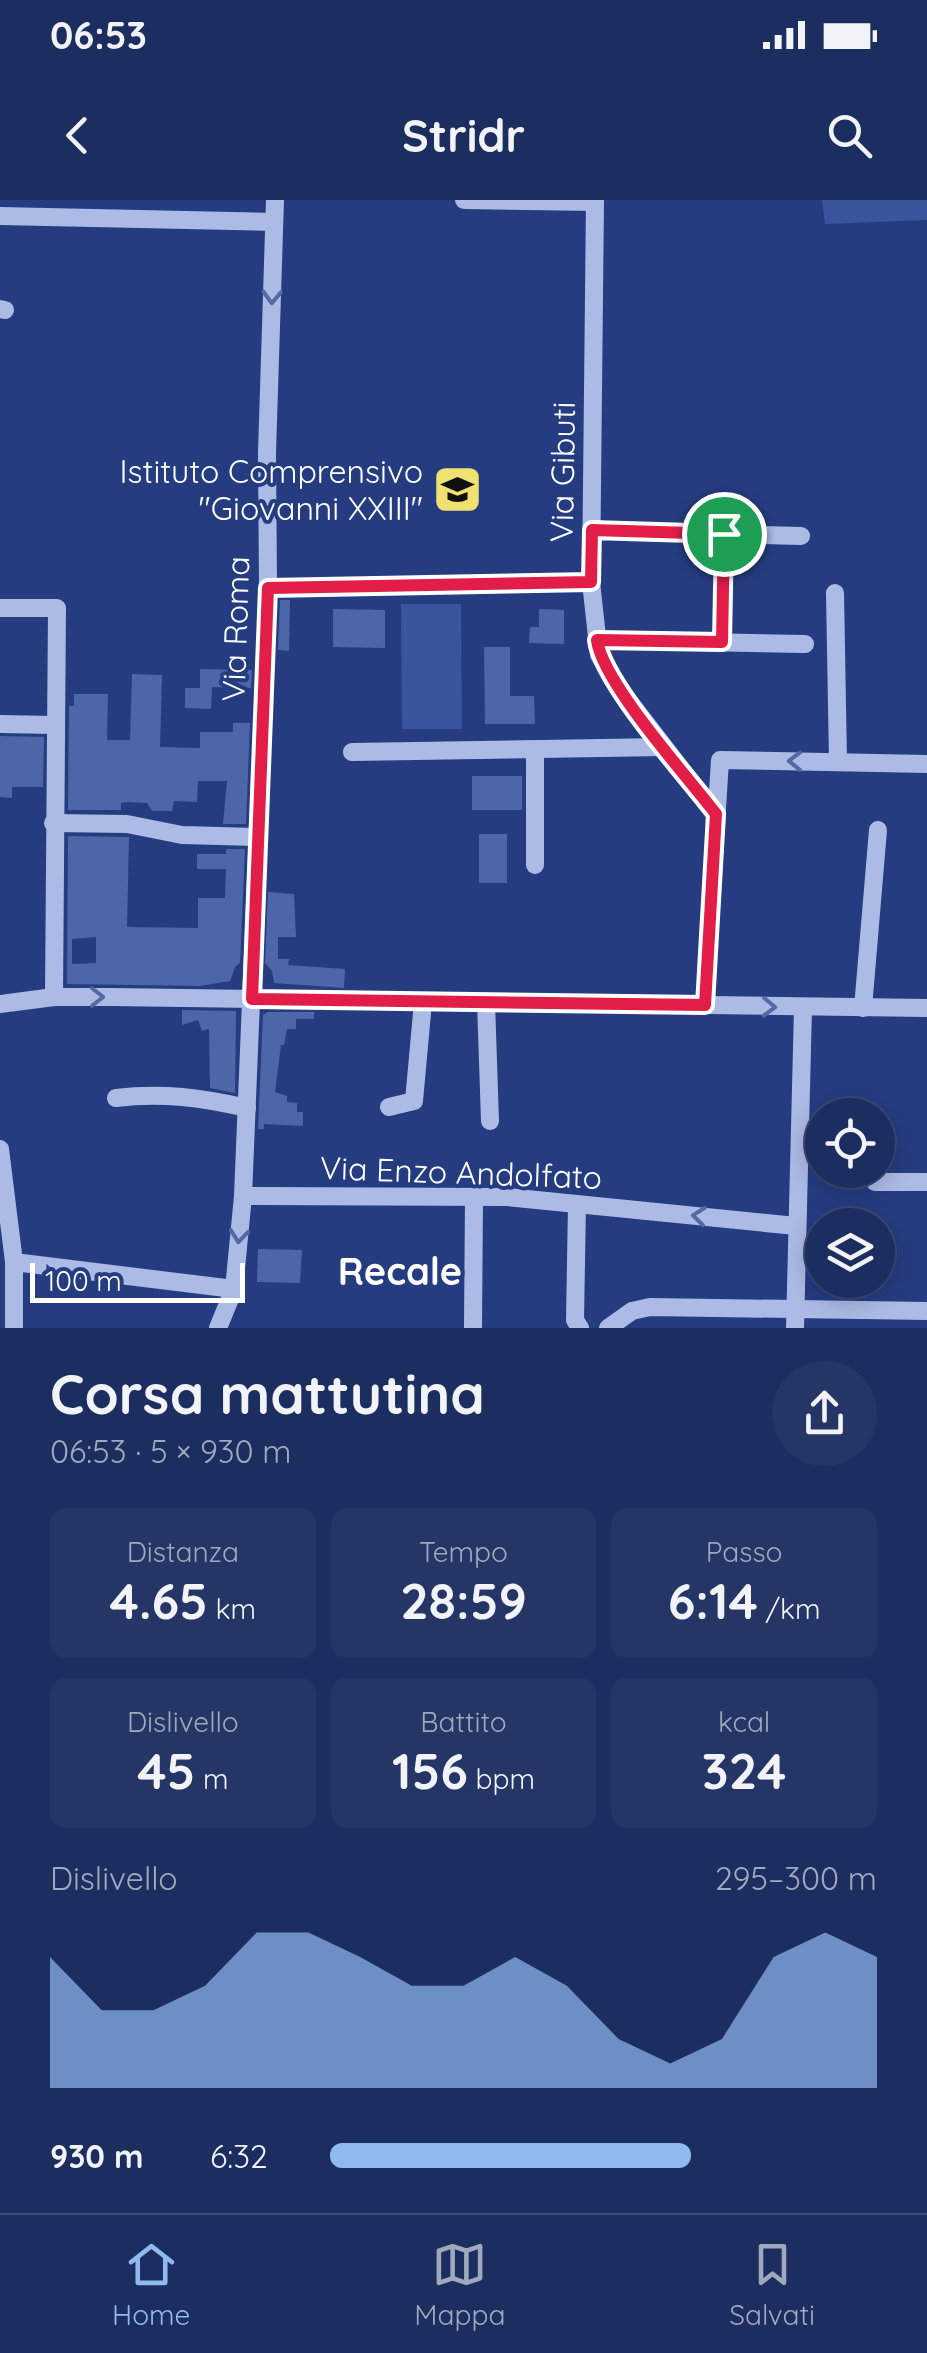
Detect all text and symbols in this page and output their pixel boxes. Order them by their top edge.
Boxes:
text: 06:53 [50,11,147,59]
text: Stridr [402,107,525,163]
icon: back [50,108,105,163]
icon: search [822,108,877,163]
one-way arrow [261,290,282,306]
street label: Via Gibuti [541,401,583,543]
place label: Istituto Comprensivo "Giovanni XXIII" [120,451,423,528]
school or university icon: Istituto Comprensivo "Giovanni XXIII" [432,463,484,515]
pin [682,492,767,577]
icon: arrive [697,507,752,562]
street label: Via Roma [212,556,258,702]
one-way arrow [786,751,802,772]
one-way arrow [90,986,105,1008]
one-way arrow [762,997,778,1018]
map controls [805,1098,895,1298]
button: locate [805,1098,895,1188]
street label: Via Enzo Andolfato [319,1147,603,1197]
one-way arrow [690,1206,706,1227]
button: layers [805,1208,895,1298]
one-way arrow [229,1229,250,1245]
district label: Recale [338,1247,462,1295]
scale bar [30,1258,245,1302]
text: 100 m [45,1263,122,1298]
text: Corsa mattutina [50,1359,485,1428]
button: share [772,1361,877,1466]
text: 06:53 · 5 × 930 m [50,1431,291,1471]
text: Distanza [127,1534,239,1569]
text: Tempo [419,1534,508,1569]
text: Passo [706,1534,783,1569]
text: 4.65 [110,1569,208,1632]
text: 28:59 [400,1569,527,1632]
text: 6:14 [668,1569,758,1632]
text: km [208,1591,256,1626]
text: /km [758,1591,821,1626]
text: Dislivello [127,1704,239,1739]
text: Battito [420,1704,507,1739]
text: kcal [718,1704,770,1739]
text: 45 [137,1739,195,1802]
text: 156 [392,1739,468,1802]
text: 324 [702,1739,787,1802]
text: m [195,1761,229,1796]
text: bpm [468,1761,535,1796]
text: Dislivello [50,1858,178,1898]
text: 295–300 m [715,1858,877,1898]
text: 930 m [50,2136,143,2176]
text: 6:32 [210,2136,268,2176]
tab: Home [112,2237,190,2332]
tab: Mappa [414,2237,505,2332]
tab: Salvati [729,2237,815,2332]

